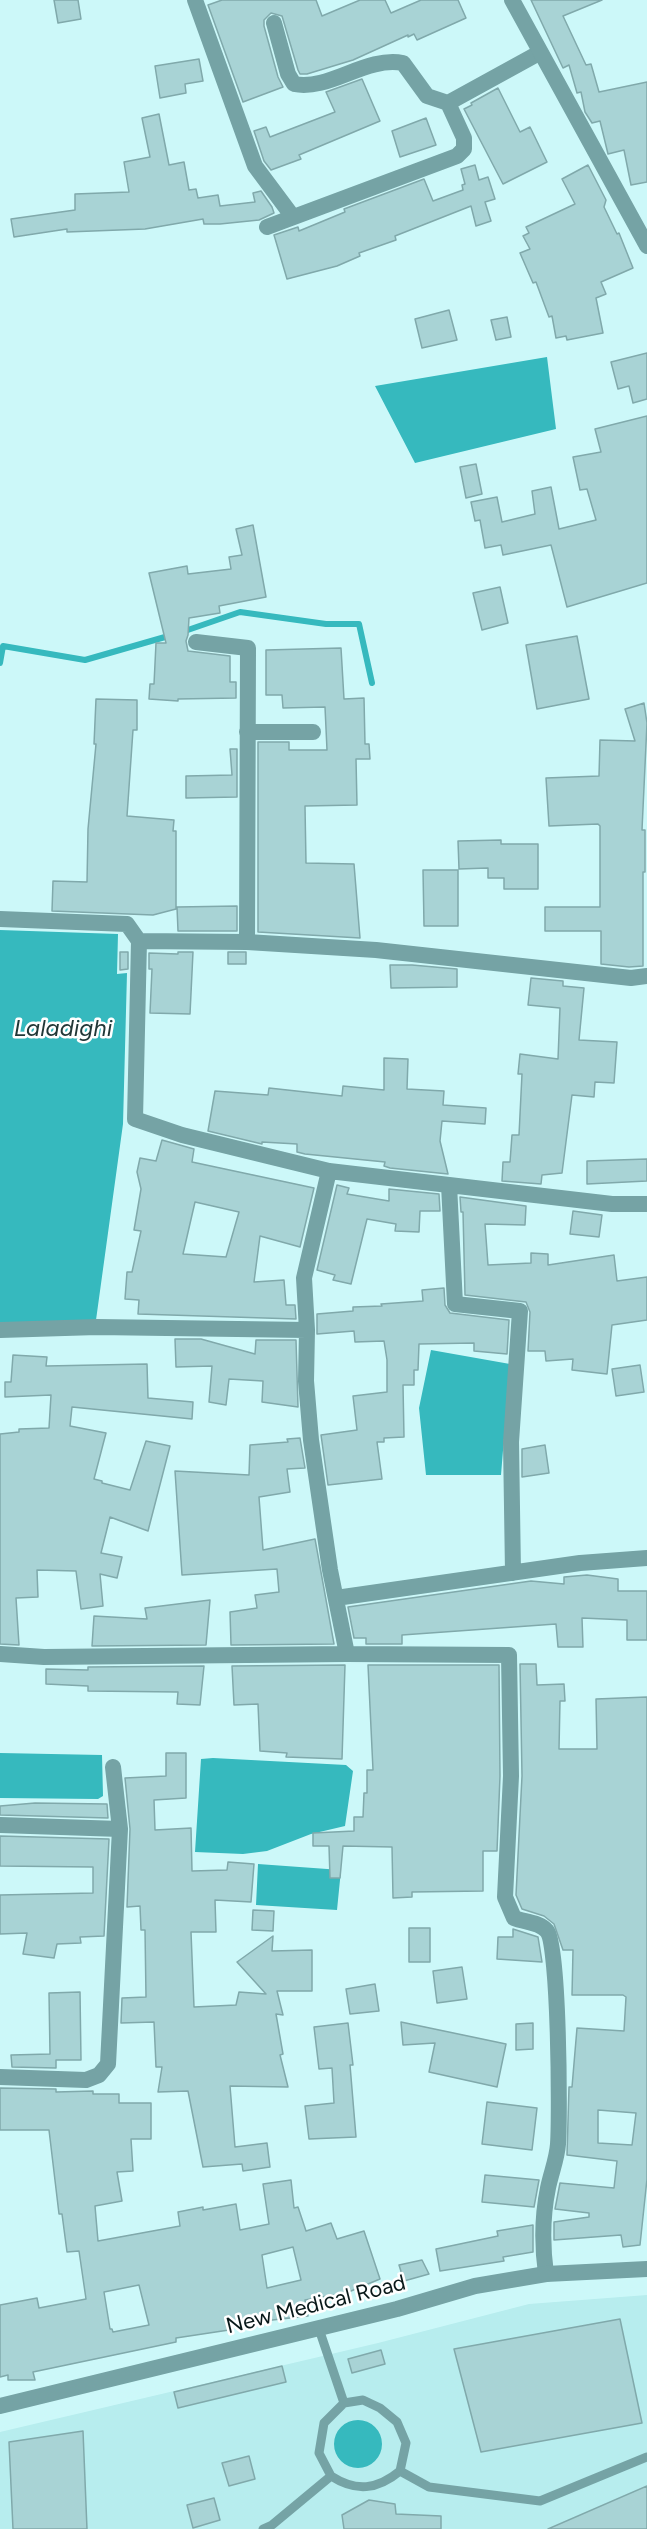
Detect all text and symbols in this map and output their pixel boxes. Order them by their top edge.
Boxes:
water label: Laladighi [14,1015,112,1043]
street label: New Medical Road [223,2270,409,2340]

